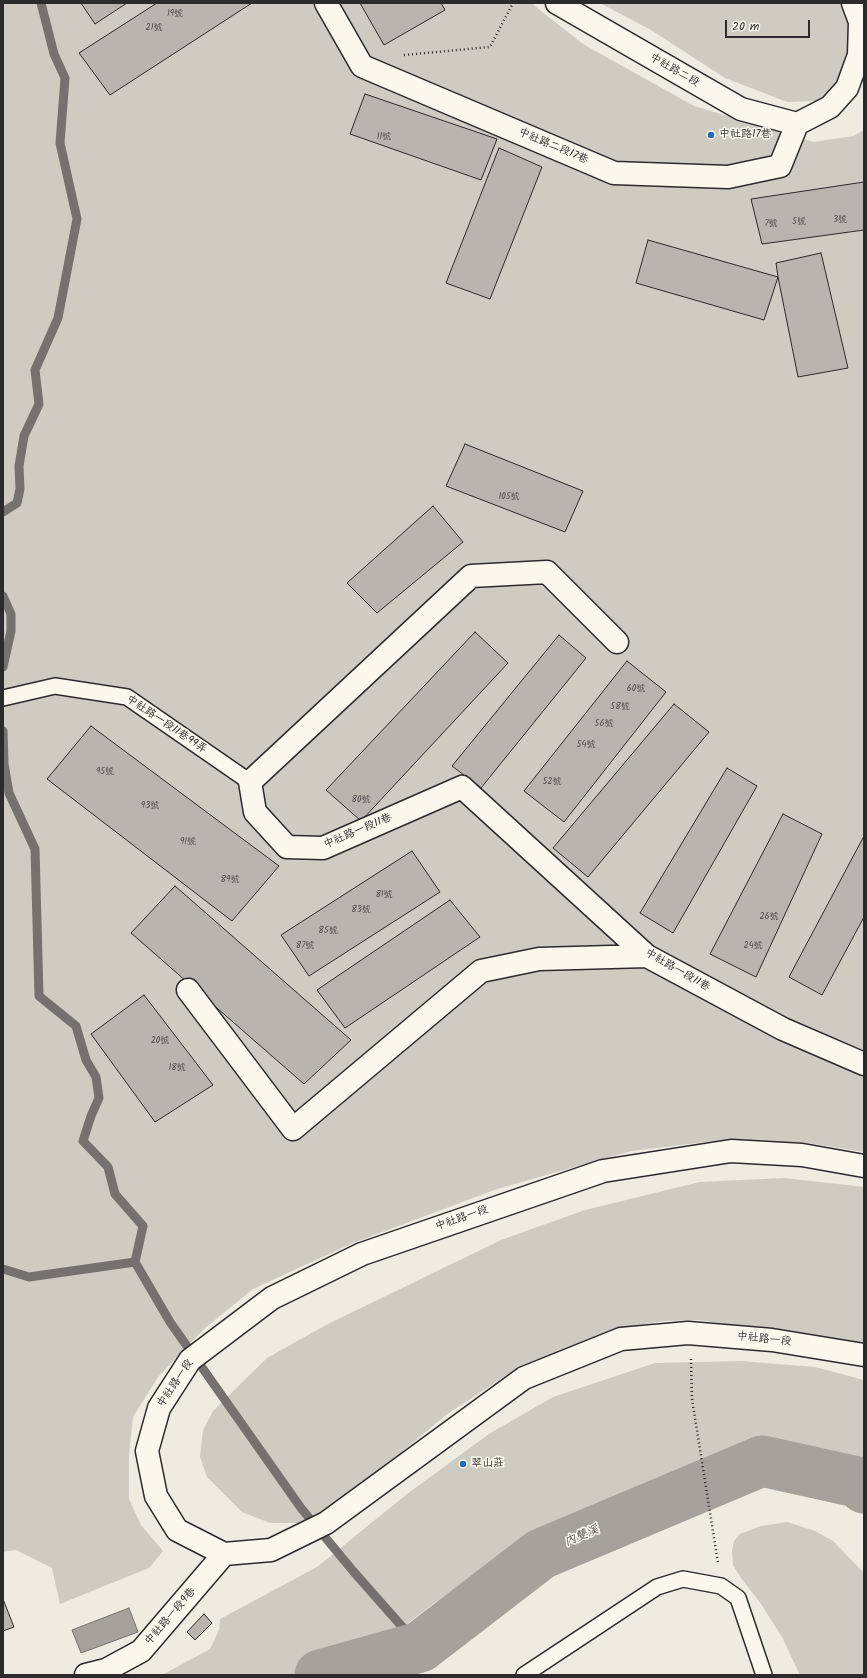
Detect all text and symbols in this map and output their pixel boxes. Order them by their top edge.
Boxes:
house number: 19號 [167,9,183,19]
scale bar [727,12,812,38]
text: 20 m [732,17,759,36]
house number: 21號 [145,23,163,33]
street label: 中社路二段 [647,52,701,90]
street label: 中社路二段17巷 [516,126,590,168]
place label: 中社路17巷 [719,128,772,142]
marker: 中社路17巷 [706,130,716,140]
house number: 11號 [377,132,391,142]
house number: 3號 [833,215,847,225]
house number: 5號 [792,217,806,227]
house number: 7號 [764,219,778,229]
house number: 105號 [498,492,520,502]
house number: 60號 [627,684,645,694]
street label: 中社路一段11巷99弄 [123,693,209,757]
house number: 58號 [610,702,630,712]
house number: 56號 [595,719,613,729]
house number: 54號 [577,740,595,750]
house number: 95號 [96,767,114,777]
house number: 52號 [542,777,562,787]
house number: 80號 [352,795,370,805]
house number: 93號 [141,801,159,811]
street label: 中社路一段11巷 [322,812,394,852]
house number: 91號 [180,837,196,847]
house number: 89號 [221,875,239,885]
house number: 81號 [375,890,393,900]
house number: 83號 [351,905,371,915]
house number: 26號 [759,912,779,922]
house number: 85號 [318,926,338,936]
house number: 87號 [296,941,314,951]
house number: 24號 [743,941,763,951]
street label: 中社路一段11巷 [642,947,712,995]
house number: 20號 [151,1036,169,1046]
house number: 18號 [168,1063,186,1073]
street label: 中社路一段 [434,1204,490,1234]
street label: 中社路一段 [736,1331,792,1349]
street label: 中社路一段 [155,1358,197,1410]
place label: 翠山莊 [471,1457,504,1471]
marker: 翠山莊 [458,1459,468,1469]
water label: 內雙溪 [563,1523,601,1551]
street label: 中社路一段9巷 [143,1586,199,1648]

